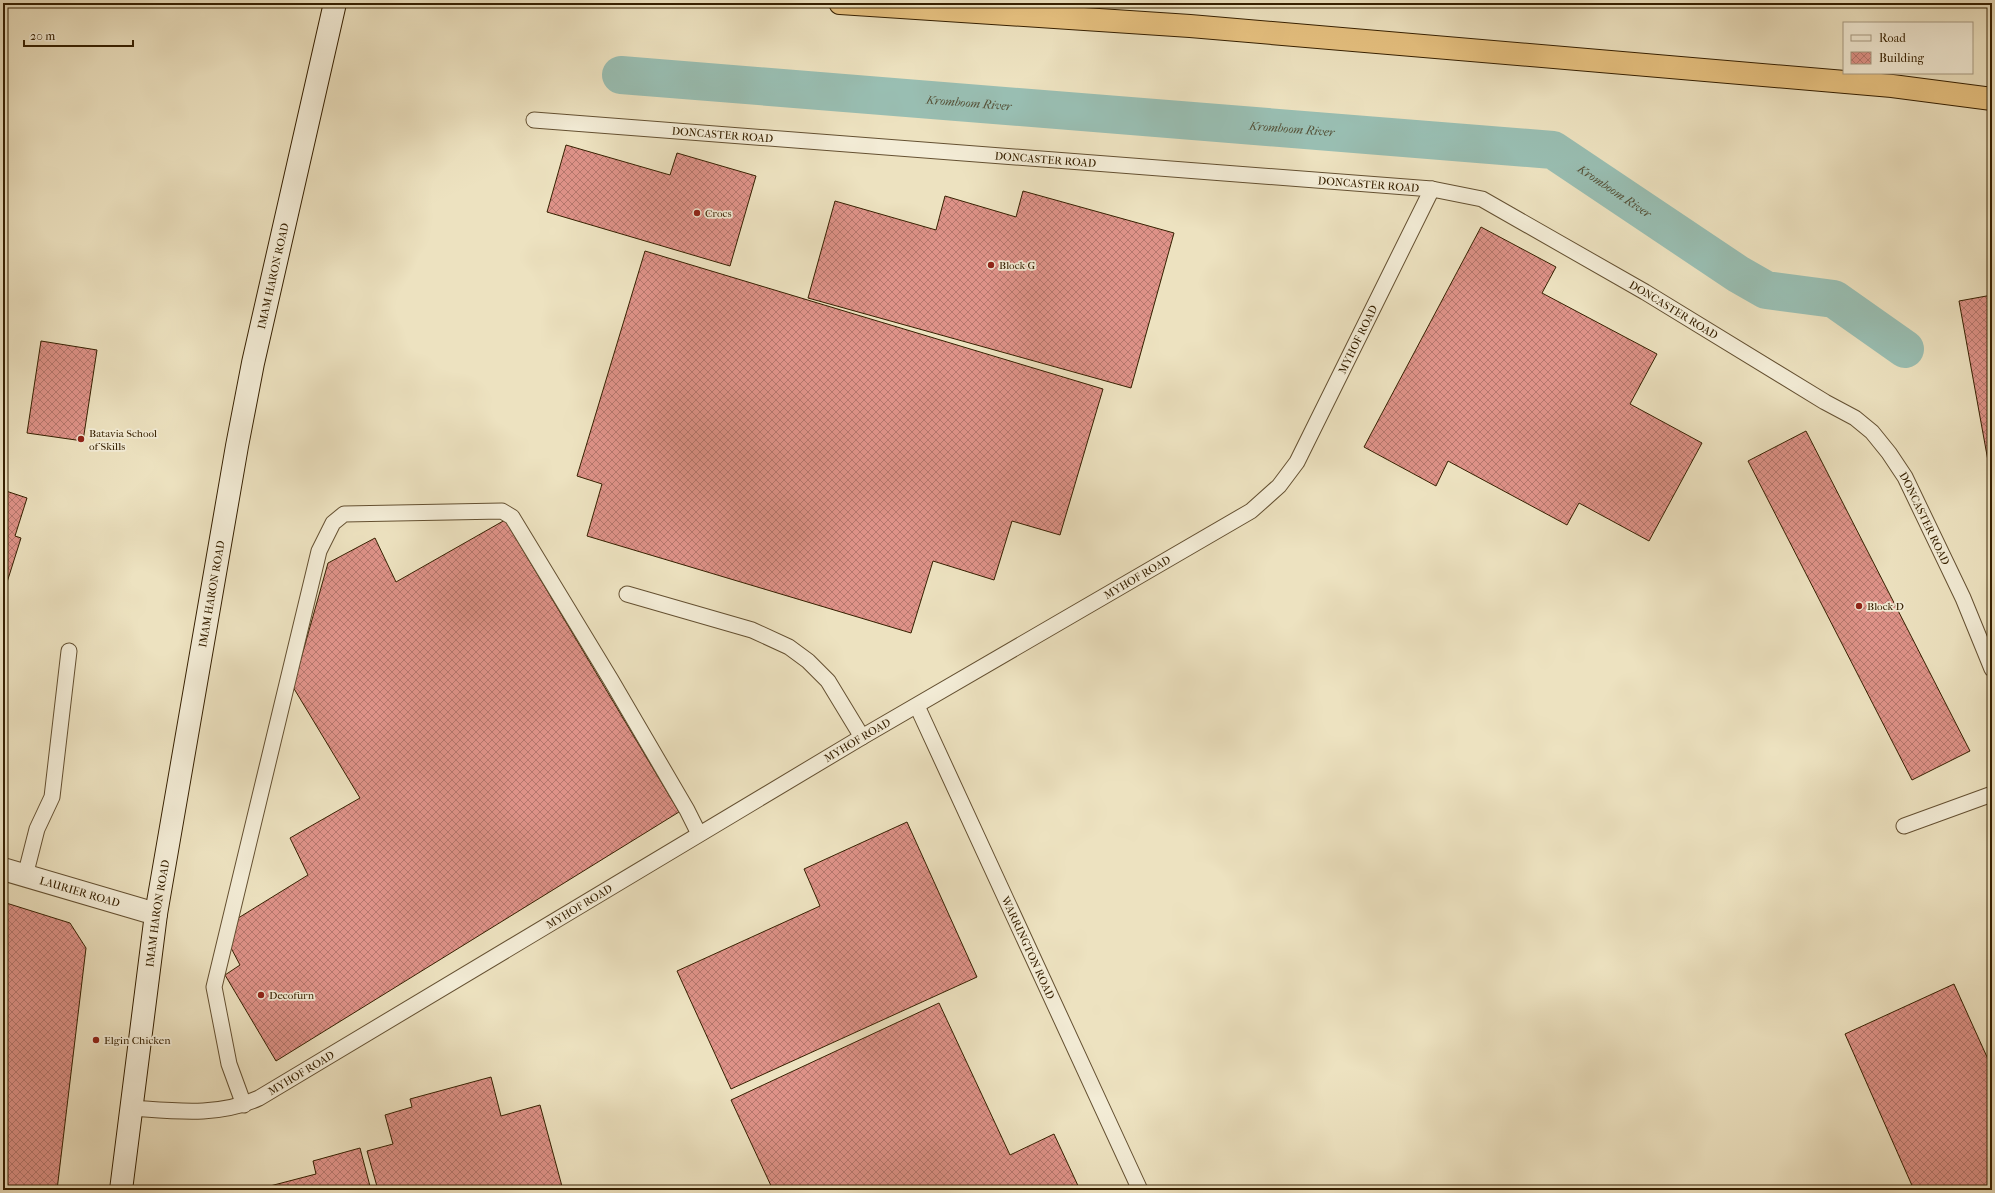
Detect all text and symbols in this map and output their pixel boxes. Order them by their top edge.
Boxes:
scale bar [24,22,133,48]
legend [1843,22,1973,74]
text: 20 m [30,29,55,43]
text: Road [1879,31,1906,45]
text: Building [1879,51,1924,65]
water label: Kromboom River [925,93,1014,114]
water label: Kromboom River [1248,119,1337,140]
street label: DONCASTER ROAD [671,125,774,145]
street label: DONCASTER ROAD [994,149,1097,170]
water label: Kromboom River [1574,161,1655,222]
street label: DONCASTER ROAD [1317,174,1420,195]
place label: Crocs [705,207,731,220]
marker: Crocs [692,208,702,218]
street label: IMAM HARON ROAD [255,222,292,330]
place label: Block G [999,259,1036,272]
marker: Block G [986,260,996,270]
street label: DONCASTER ROAD [1627,278,1720,342]
street label: MYHOF ROAD [1336,303,1381,376]
place label: Batavia School of Skills [89,427,157,453]
marker: Batavia School of Skills [76,434,86,444]
street label: DONCASTER ROAD [1896,470,1952,567]
street label: IMAM HARON ROAD [196,540,228,649]
street label: MYHOF ROAD [1102,553,1173,602]
place label: Block D [1867,600,1904,613]
marker: Block D [1854,601,1864,611]
street label: MYHOF ROAD [822,716,893,765]
street label: IMAM HARON ROAD [143,859,172,968]
street label: LAURIER ROAD [38,874,121,910]
street label: MYHOF ROAD [544,882,615,932]
street label: WARRINGTON ROAD [998,893,1057,1001]
place label: Decofurn [269,989,315,1002]
marker: Decofurn [256,990,266,1000]
place label: Elgin Chicken [104,1034,171,1047]
marker: Elgin Chicken [91,1035,101,1045]
street label: MYHOF ROAD [266,1048,337,1098]

